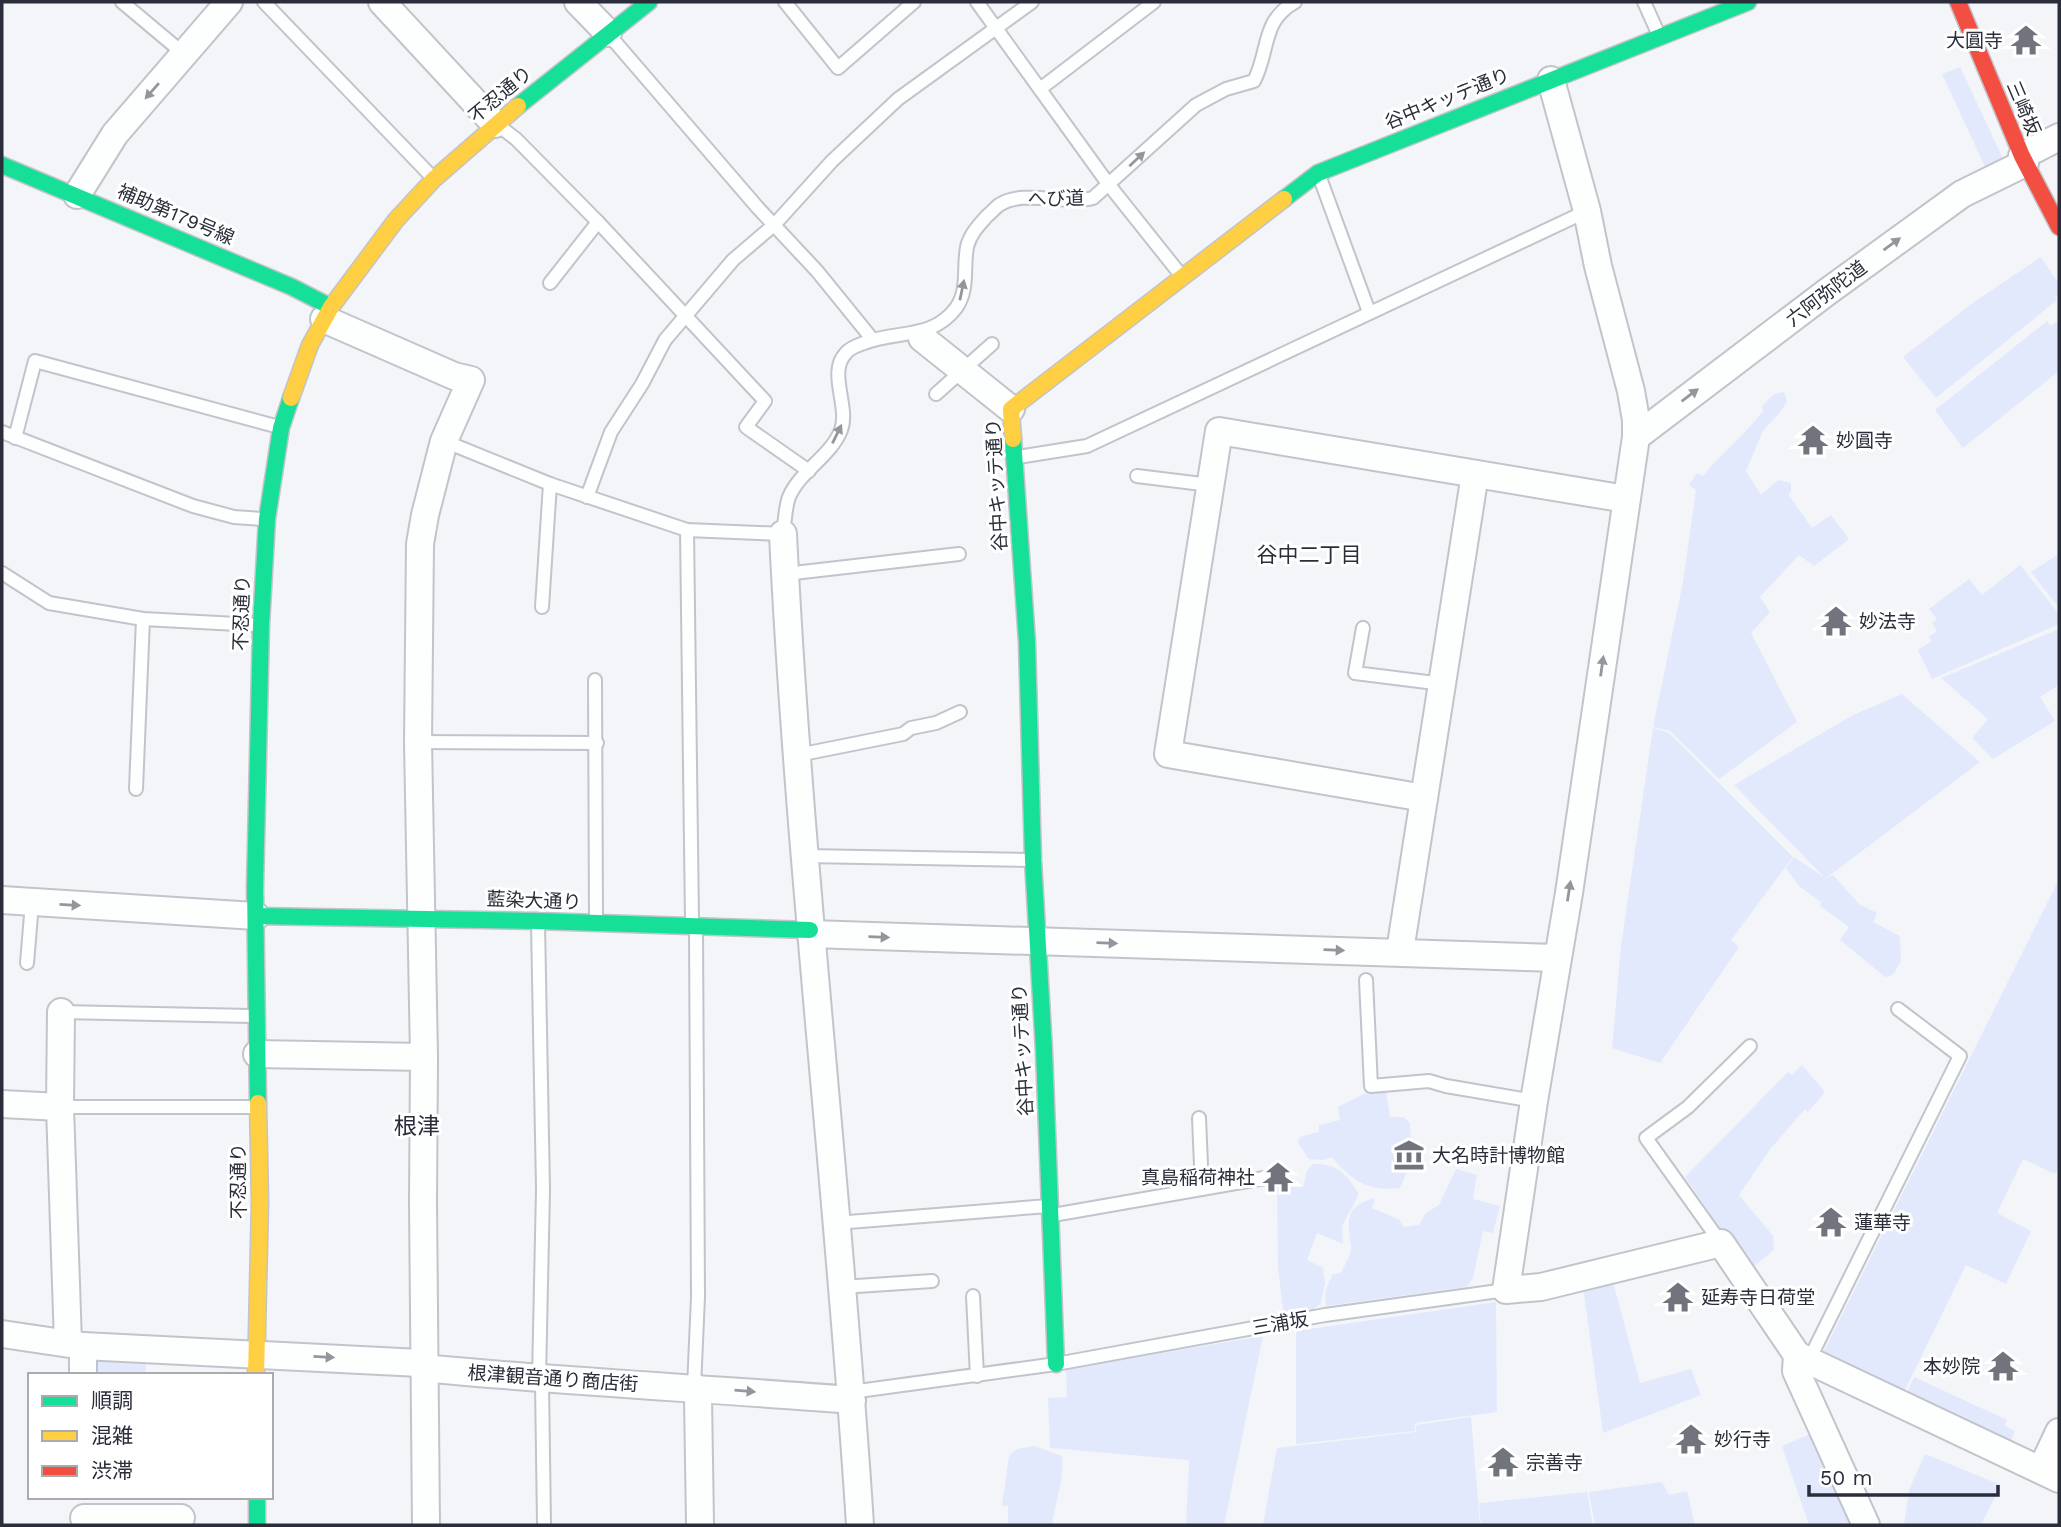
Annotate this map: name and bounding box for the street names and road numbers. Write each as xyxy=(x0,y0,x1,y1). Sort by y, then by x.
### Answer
street label: 不忍通り xyxy=(464,61,537,128)
street label: 谷中キッテ通り xyxy=(1381,63,1513,134)
street label: 三崎坂 xyxy=(2002,77,2045,139)
street label: 補助第179号線 xyxy=(114,179,238,249)
street label: へび道 xyxy=(1027,187,1085,210)
street label: 六阿弥陀道 xyxy=(1781,256,1871,331)
street label: 谷中キッテ通り xyxy=(982,418,1011,552)
street label: 不忍通り xyxy=(229,575,254,651)
street label: 藍染大通り xyxy=(486,887,582,914)
street label: 谷中キッテ通り xyxy=(1008,983,1037,1117)
street label: 不忍通り xyxy=(227,1143,250,1219)
street label: 三浦坂 xyxy=(1250,1307,1310,1340)
street label: 根津観音通り商店街 xyxy=(467,1361,639,1396)

